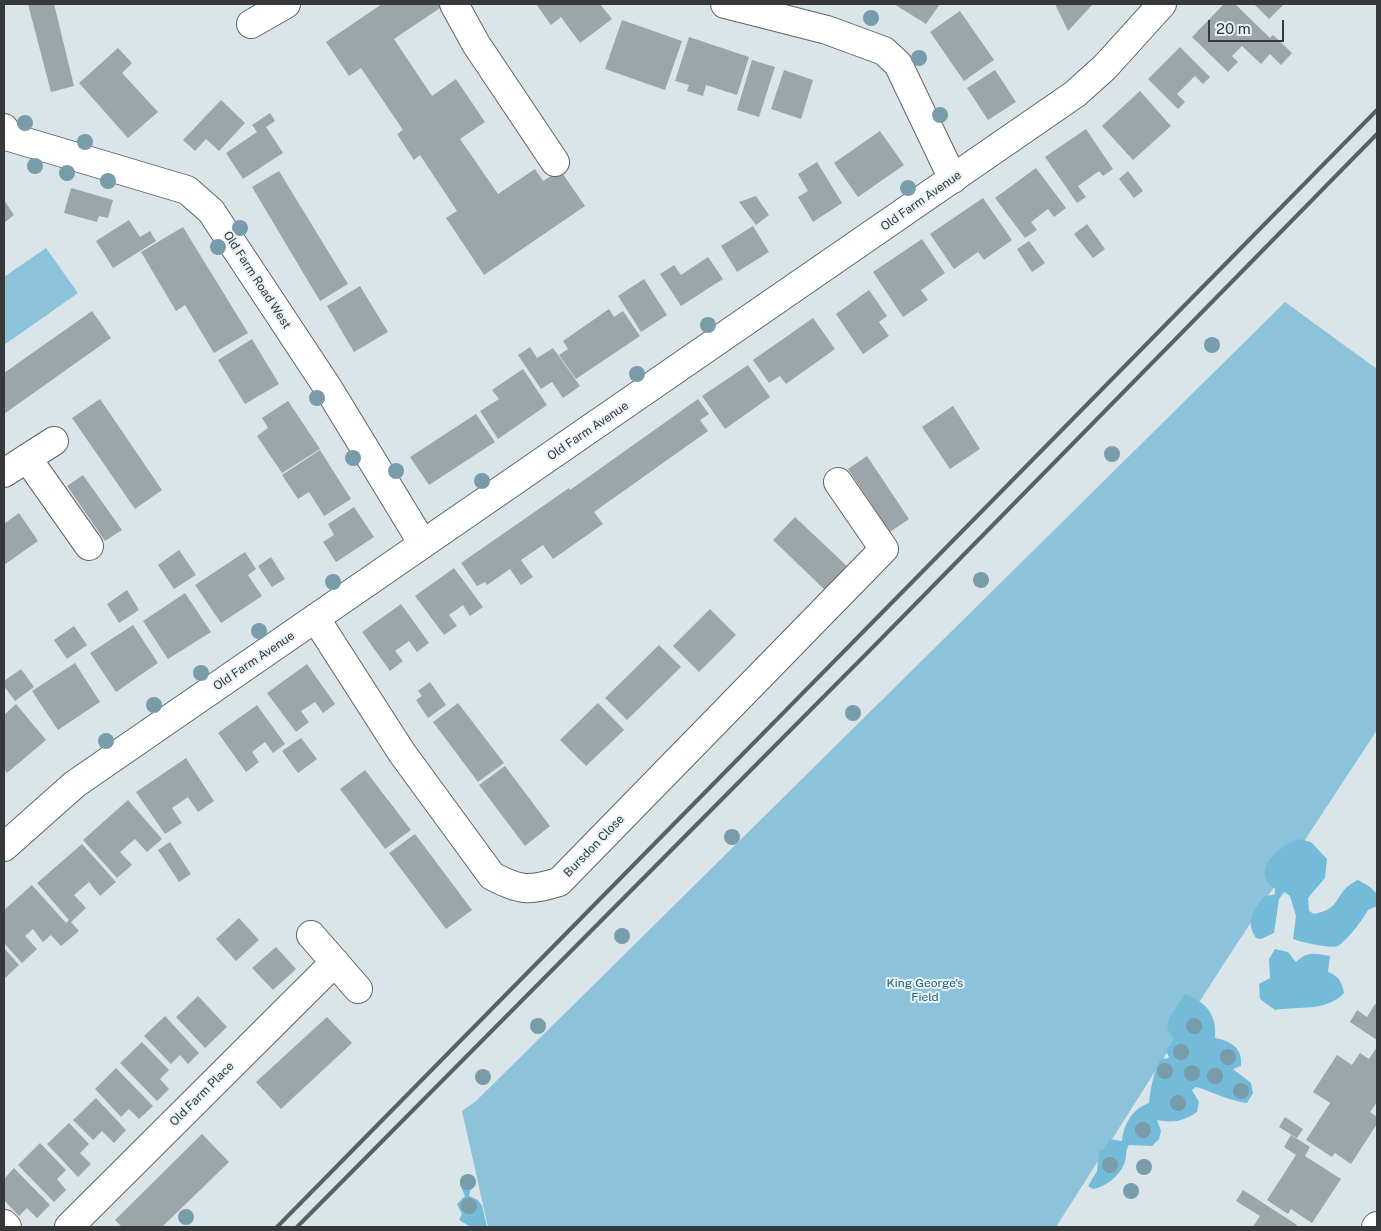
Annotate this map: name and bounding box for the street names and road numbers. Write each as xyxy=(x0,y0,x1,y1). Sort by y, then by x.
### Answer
street label: Old Farm Avenue xyxy=(878,168,964,234)
street label: Old Farm Road West xyxy=(220,229,294,331)
street label: Old Farm Avenue xyxy=(545,398,631,464)
street label: Old Farm Avenue xyxy=(211,628,297,694)
street label: Bursdon Close xyxy=(561,812,627,880)
street label: Old Farm Place xyxy=(167,1059,237,1129)

